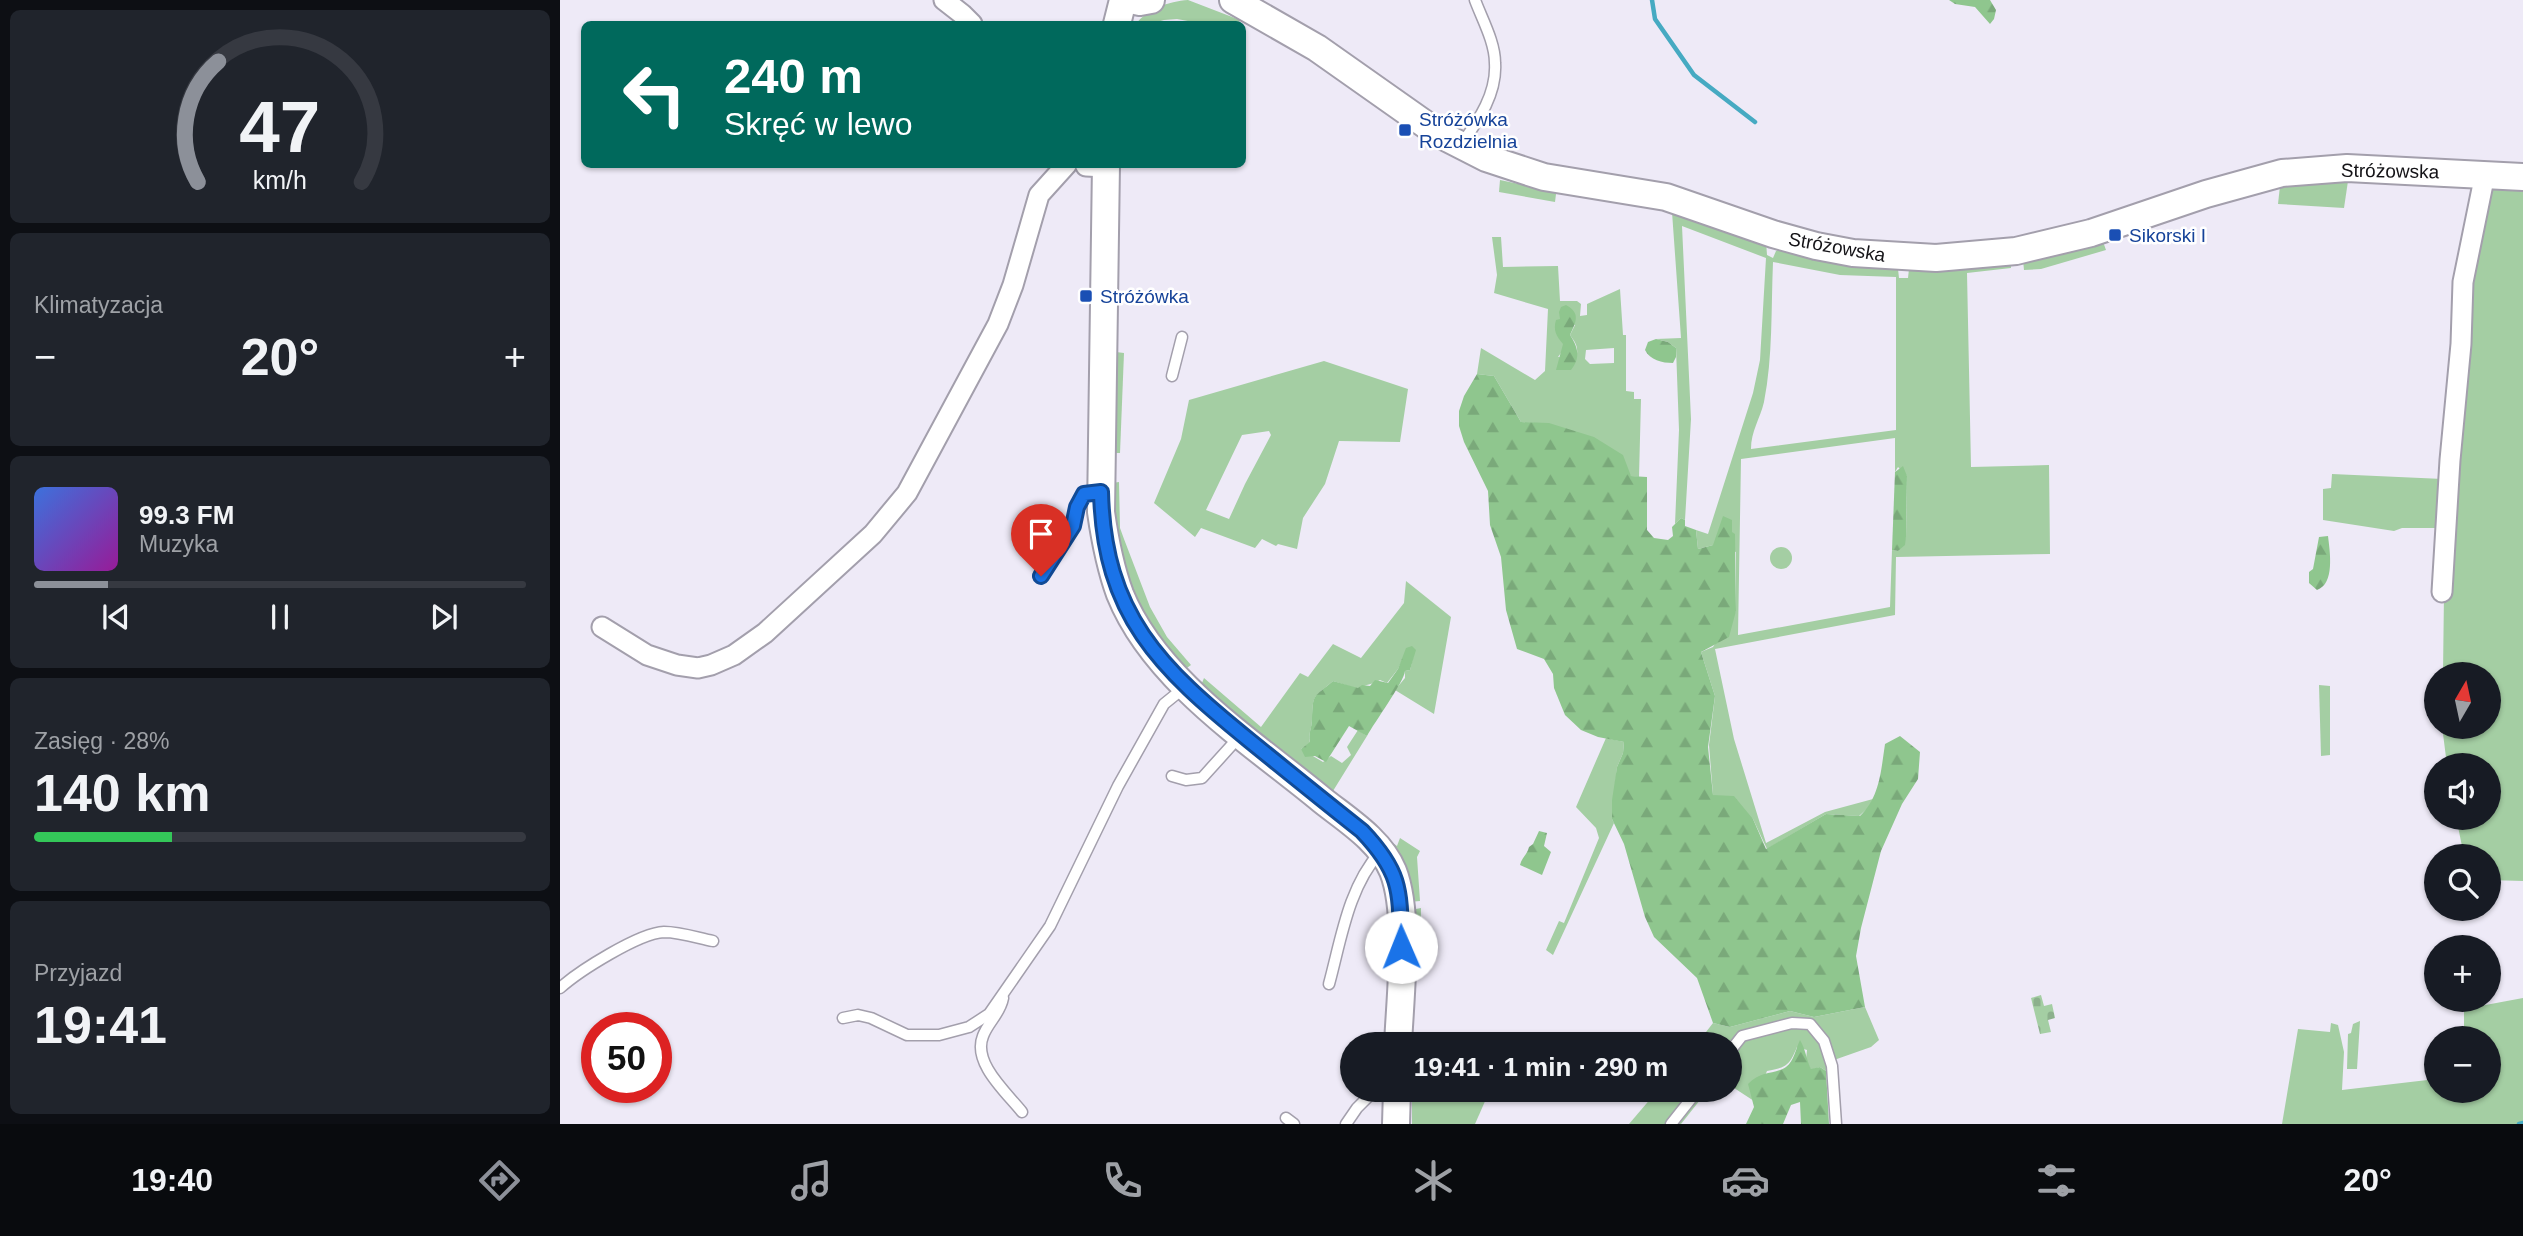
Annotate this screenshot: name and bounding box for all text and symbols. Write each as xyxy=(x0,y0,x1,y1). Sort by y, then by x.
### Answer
icon: left xyxy=(609,49,700,140)
text: 240 m xyxy=(724,49,863,103)
text: 47 xyxy=(240,87,320,168)
text: Skręć w lewo xyxy=(724,106,913,142)
place label: Stróżówka Rozdzielnia xyxy=(1419,109,1518,152)
marker: Stróżówka Rozdzielnia xyxy=(1397,122,1413,138)
street label: Stróżowska xyxy=(2341,160,2440,182)
text: km/h xyxy=(253,166,307,194)
place label: Sikorski I xyxy=(2129,225,2206,246)
marker: Sikorski I xyxy=(2107,227,2123,243)
street label: Stróżowska xyxy=(1787,228,1888,266)
place label: Stróżówka xyxy=(1100,286,1189,307)
marker: Stróżówka xyxy=(1078,288,1094,304)
text: Klimatyzacja xyxy=(34,292,163,318)
text: 20° xyxy=(241,328,319,386)
text: − xyxy=(34,336,56,378)
text: + xyxy=(504,336,526,378)
text: 99.3 FM xyxy=(139,500,234,530)
pin xyxy=(1011,504,1071,576)
icon: arrive xyxy=(1022,515,1060,553)
text: Muzyka xyxy=(139,531,218,557)
icon: previous xyxy=(97,598,135,636)
icon: pause xyxy=(261,598,299,636)
icon: next xyxy=(425,598,463,636)
north arrow xyxy=(2424,662,2501,738)
map controls xyxy=(2424,662,2501,1103)
text: Zasięg · 28% xyxy=(34,728,170,754)
button: sound xyxy=(2424,753,2501,830)
text: 140 km xyxy=(34,764,210,822)
button: search xyxy=(2424,844,2501,921)
position arrow xyxy=(1364,910,1438,984)
button: + xyxy=(2424,935,2501,1012)
text: Przyjazd xyxy=(34,960,122,986)
text: 19:41 xyxy=(34,996,167,1054)
speed limit sign: 50 xyxy=(581,1012,672,1103)
button: − xyxy=(2424,1026,2501,1103)
text: 19:41 · 1 min · 290 m xyxy=(1414,1052,1668,1082)
icon: directions xyxy=(475,1156,524,1205)
icon: music xyxy=(787,1156,836,1205)
icon: phone xyxy=(1098,1156,1147,1205)
icon: climate xyxy=(1409,1156,1458,1205)
icon: car xyxy=(1721,1156,1770,1205)
icon: filters xyxy=(2032,1156,2081,1205)
text: 19:40 xyxy=(131,1162,213,1198)
text: 20° xyxy=(2343,1162,2392,1198)

